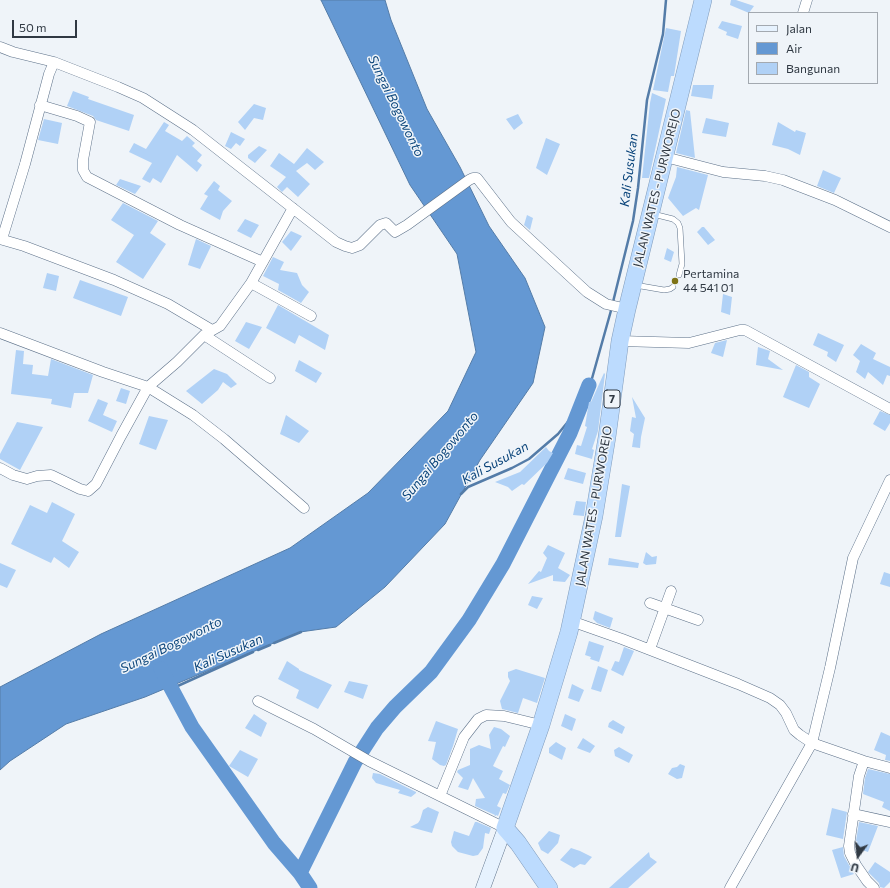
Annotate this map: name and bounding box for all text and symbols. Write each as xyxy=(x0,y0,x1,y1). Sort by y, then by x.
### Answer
scale bar xyxy=(14,12,79,38)
legend xyxy=(748,12,878,84)
text: 50 m xyxy=(19,20,47,34)
text: Jalan xyxy=(786,21,812,35)
text: Air xyxy=(786,41,802,55)
water label: Sungai Bogowonto xyxy=(365,53,427,159)
text: Bangunan xyxy=(786,61,840,75)
street label: JALAN WATES - PURWOREJO xyxy=(630,107,684,269)
water label: Kali Susukan xyxy=(617,132,641,208)
place label: Pertamina 44 541 01 xyxy=(683,267,739,295)
marker: Pertamina 44 541 01 xyxy=(670,276,680,286)
road number: 7 xyxy=(604,390,620,408)
water label: Sungai Bogowonto xyxy=(398,409,482,503)
street label: JALAN WATES - PURWOREJO xyxy=(573,425,615,587)
water label: Kali Susukan xyxy=(459,438,531,488)
water label: Sungai Bogowonto xyxy=(118,614,224,676)
water label: Kali Susukan xyxy=(191,631,265,675)
north arrow xyxy=(838,836,878,876)
text: U xyxy=(849,861,860,875)

